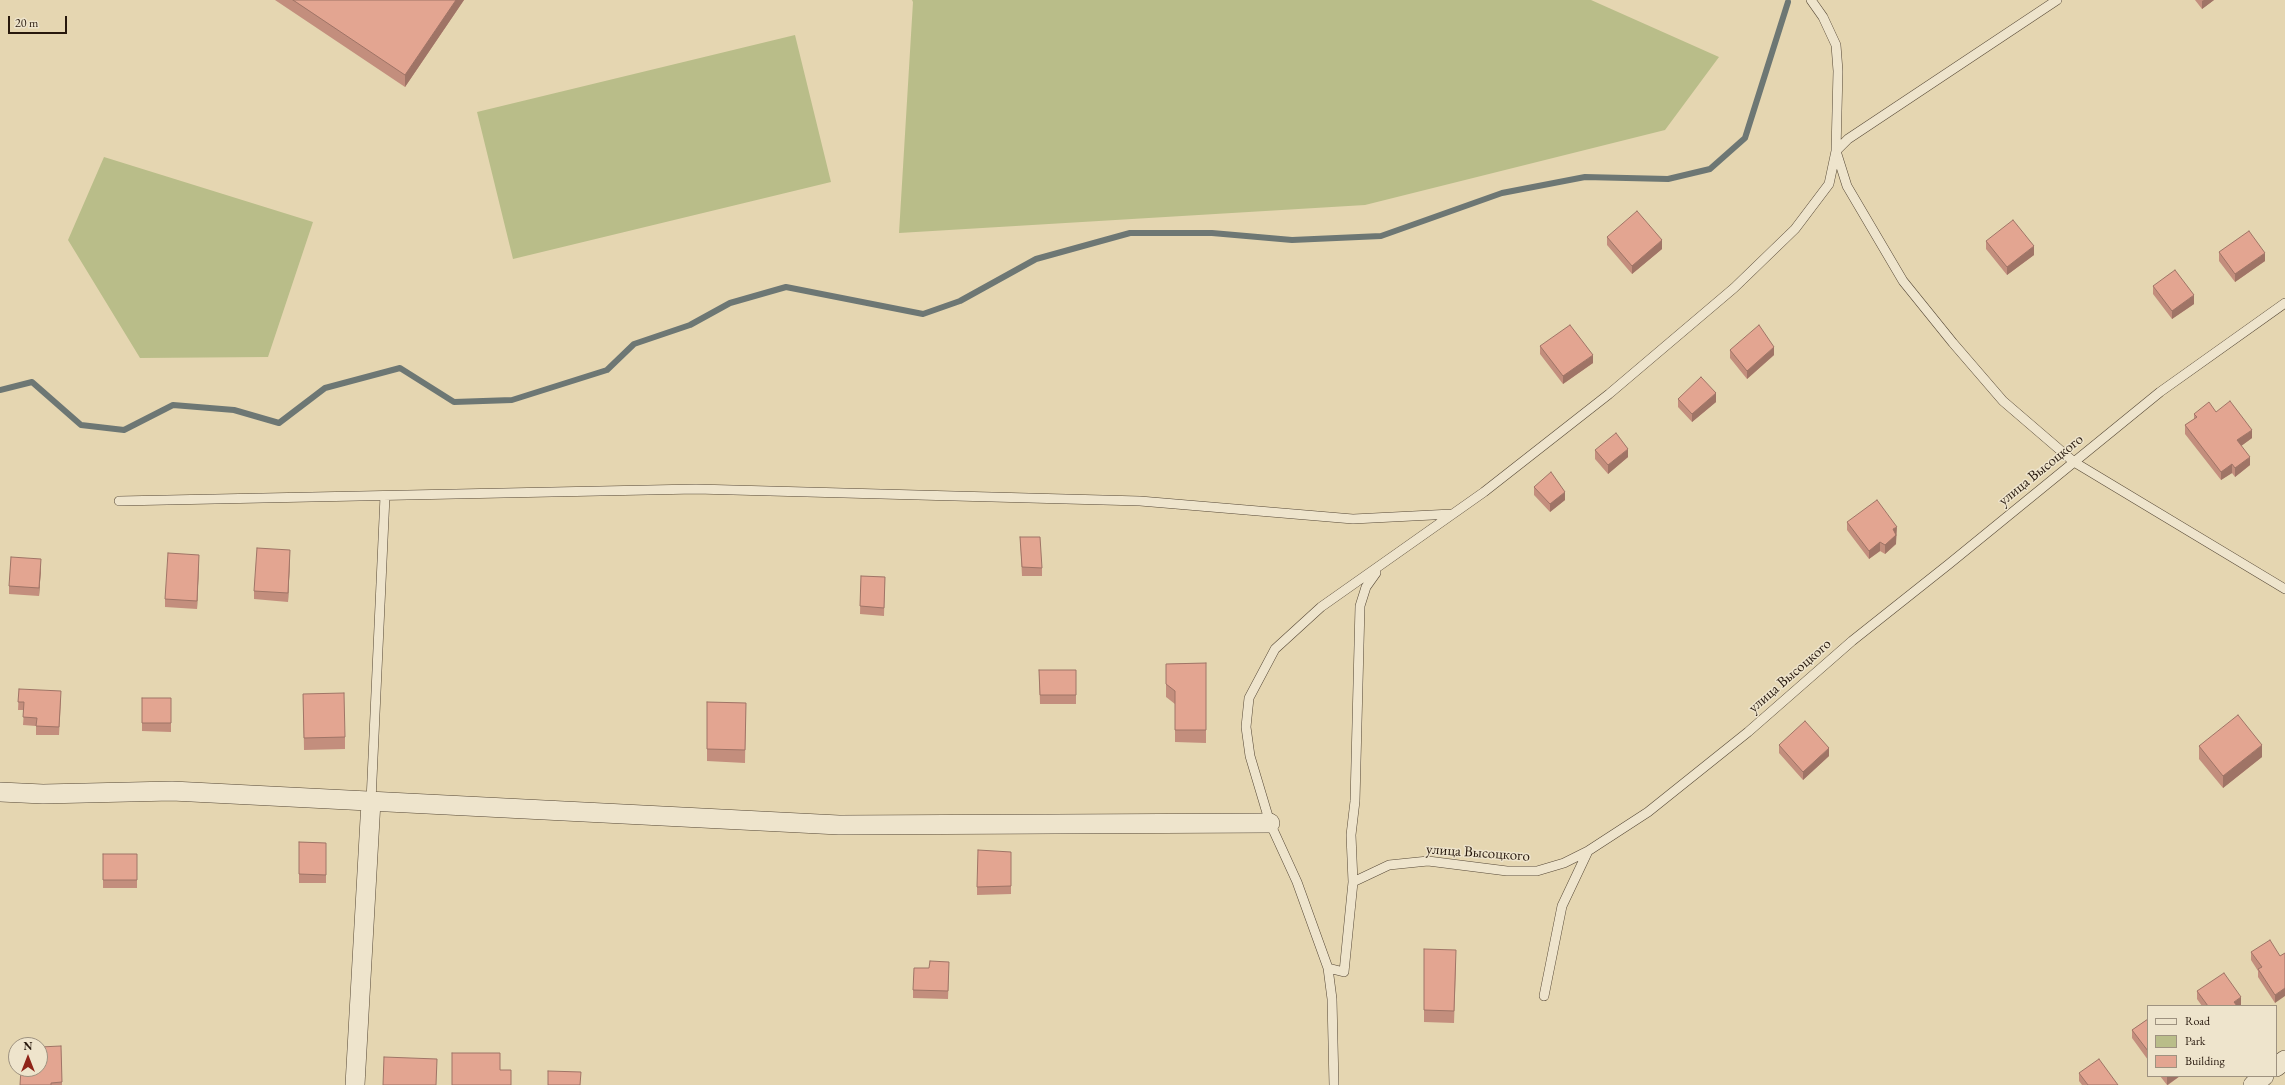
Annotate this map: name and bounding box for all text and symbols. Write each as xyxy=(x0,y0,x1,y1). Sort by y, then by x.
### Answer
scale bar xyxy=(10,8,69,34)
text: 20 m xyxy=(15,15,38,31)
street label: улица Высоцкого xyxy=(1995,430,2087,510)
street label: улица Высоцкого xyxy=(1745,635,1835,717)
street label: улица Высоцкого xyxy=(1426,840,1530,866)
legend xyxy=(2147,1005,2277,1077)
text: Road xyxy=(2185,1013,2210,1029)
text: Park xyxy=(2185,1033,2205,1049)
north arrow xyxy=(8,1037,48,1077)
text: N xyxy=(24,1039,32,1053)
text: Building xyxy=(2185,1053,2225,1069)

